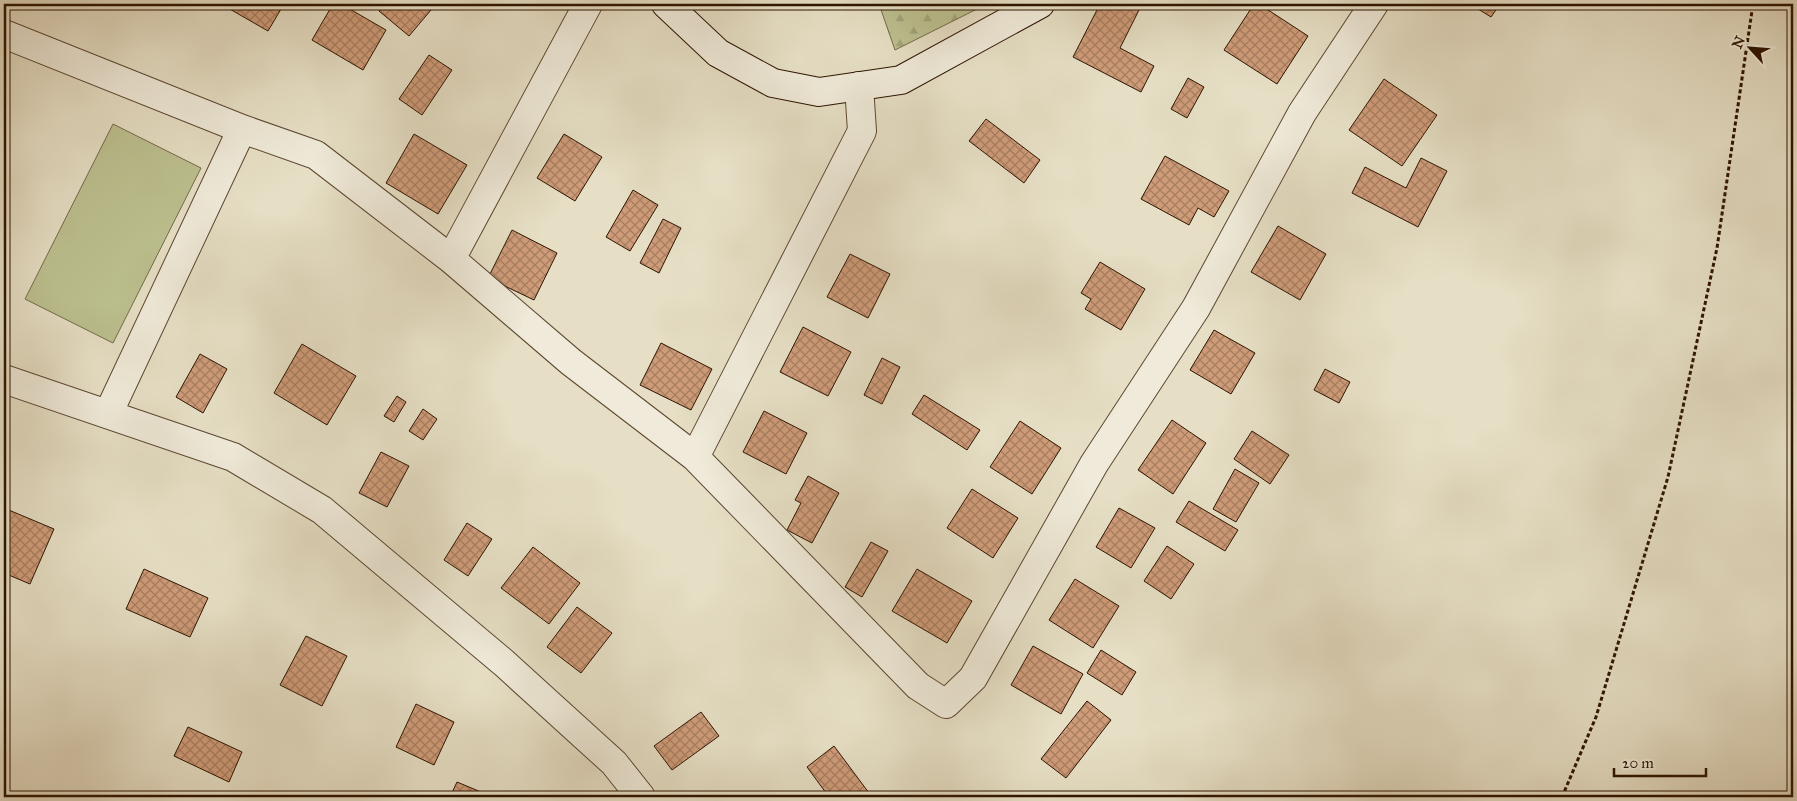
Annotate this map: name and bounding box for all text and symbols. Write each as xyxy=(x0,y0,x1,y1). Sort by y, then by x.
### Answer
north arrow xyxy=(1724,22,1774,72)
text: N xyxy=(1729,33,1749,52)
scale bar xyxy=(1614,746,1707,778)
text: 20 m xyxy=(1622,754,1654,772)

